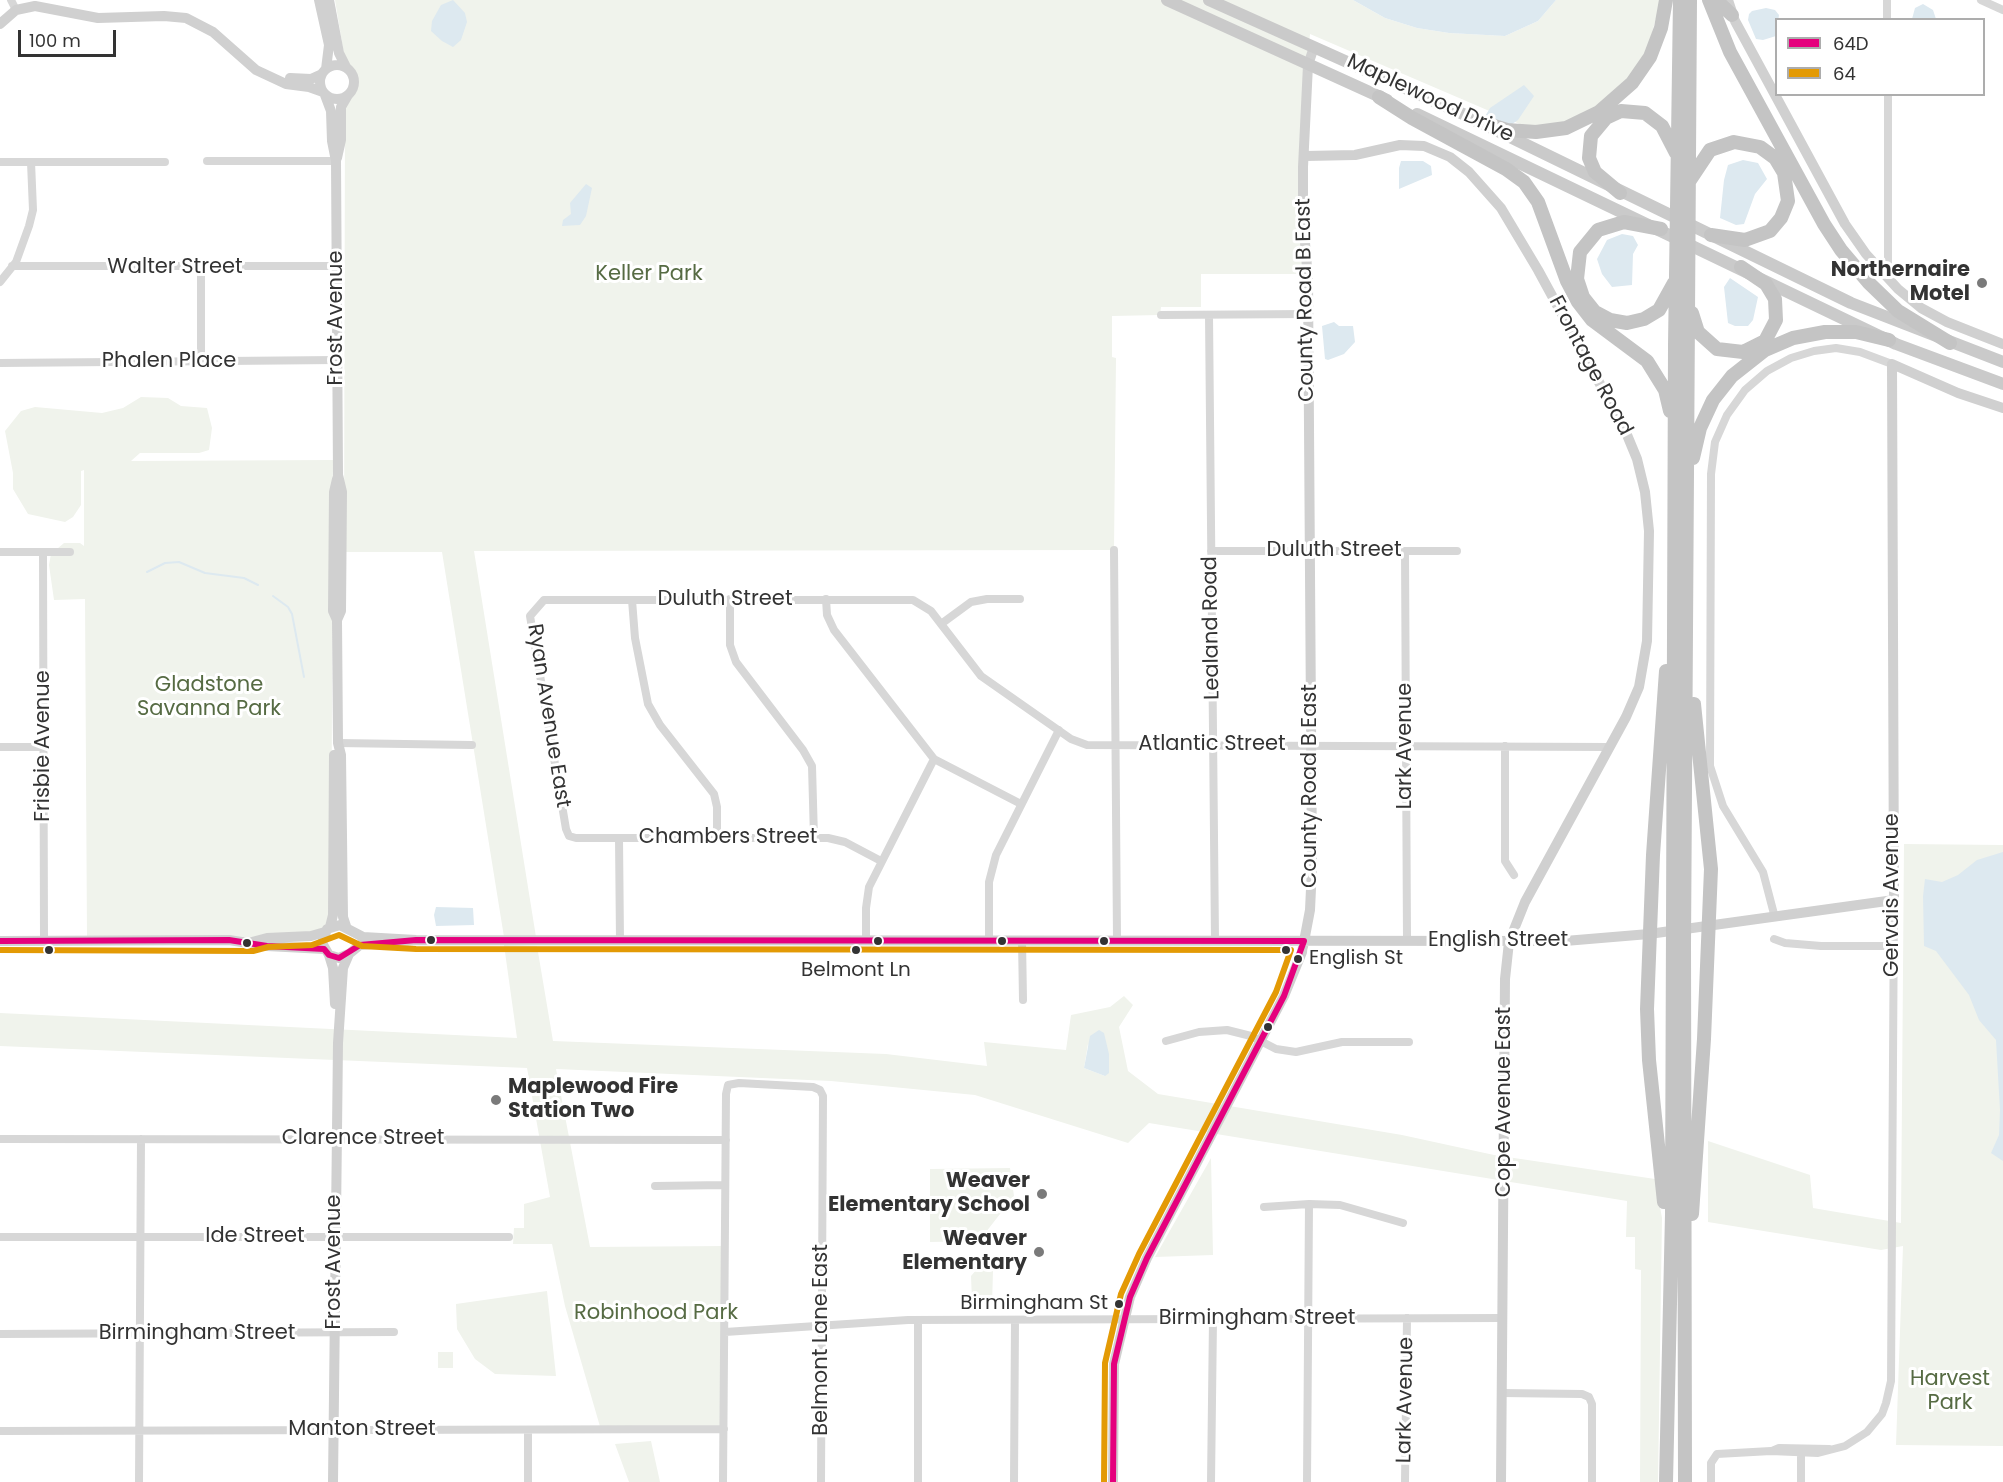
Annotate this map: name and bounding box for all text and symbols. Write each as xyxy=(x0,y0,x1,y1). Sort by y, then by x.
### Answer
scale bar xyxy=(21,18,118,56)
legend xyxy=(1775,18,1985,96)
text: 100 m xyxy=(29,28,81,53)
text: 64D xyxy=(1833,31,1868,56)
street label: Maplewood Drive xyxy=(1343,49,1517,149)
text: 64 xyxy=(1833,61,1856,86)
street label: County Road B East xyxy=(1292,198,1320,402)
street label: Frost Avenue xyxy=(324,251,350,385)
street label: Walter Street xyxy=(107,255,243,281)
place label: Northernaire Motel xyxy=(1831,258,1970,308)
park label: Keller Park xyxy=(595,262,703,288)
marker: Northernaire Motel xyxy=(1975,276,1989,290)
street label: Frontage Road xyxy=(1543,292,1637,440)
street label: Phalen Place xyxy=(102,349,236,375)
street label: Duluth Street xyxy=(1266,538,1402,564)
street label: Lealand Road xyxy=(1198,556,1226,700)
street label: Duluth Street xyxy=(657,587,793,613)
street label: Ryan Avenue East xyxy=(521,622,575,810)
street label: Frisbie Avenue xyxy=(31,670,57,822)
park label: Gladstone Savanna Park xyxy=(137,673,281,723)
street label: Lark Avenue xyxy=(1393,683,1419,809)
street label: County Road B East xyxy=(1298,684,1324,888)
street label: Atlantic Street xyxy=(1138,732,1286,758)
street label: Gervais Avenue xyxy=(1880,813,1906,977)
street label: Chambers Street xyxy=(639,825,817,851)
street label: English Street xyxy=(1428,928,1568,954)
unlabelled marker xyxy=(425,934,437,946)
unlabelled marker xyxy=(872,935,884,947)
unlabelled marker xyxy=(996,935,1008,947)
unlabelled marker xyxy=(1098,935,1110,947)
unlabelled marker xyxy=(241,937,253,949)
unlabelled marker xyxy=(43,944,55,956)
marker: Belmont Ln xyxy=(850,944,862,956)
unlabelled marker xyxy=(1280,944,1292,956)
place label: English St xyxy=(1309,947,1403,971)
marker: English St xyxy=(1292,953,1304,965)
place label: Belmont Ln xyxy=(801,959,911,983)
street label: Cope Avenue East xyxy=(1492,1007,1518,1197)
unlabelled marker xyxy=(1262,1021,1274,1033)
place label: Maplewood Fire Station Two xyxy=(508,1075,678,1125)
marker: Maplewood Fire Station Two xyxy=(489,1093,503,1107)
street label: Clarence Street xyxy=(282,1126,444,1152)
place label: Weaver Elementary School xyxy=(828,1169,1030,1219)
marker: Weaver Elementary School xyxy=(1035,1187,1049,1201)
street label: Frost Avenue xyxy=(322,1195,348,1329)
street label: Ide Street xyxy=(205,1224,305,1250)
place label: Weaver Elementary xyxy=(902,1227,1027,1277)
street label: Belmont Lane East xyxy=(809,1244,835,1436)
marker: Weaver Elementary xyxy=(1032,1245,1046,1259)
place label: Birmingham St xyxy=(960,1292,1108,1316)
marker: Birmingham St xyxy=(1113,1298,1125,1310)
park label: Robinhood Park xyxy=(574,1301,738,1327)
street label: Birmingham Street xyxy=(1159,1306,1355,1332)
street label: Birmingham Street xyxy=(99,1321,295,1347)
street label: Lark Avenue xyxy=(1392,1337,1420,1463)
park label: Harvest Park xyxy=(1910,1367,1990,1417)
street label: Manton Street xyxy=(288,1417,436,1443)

